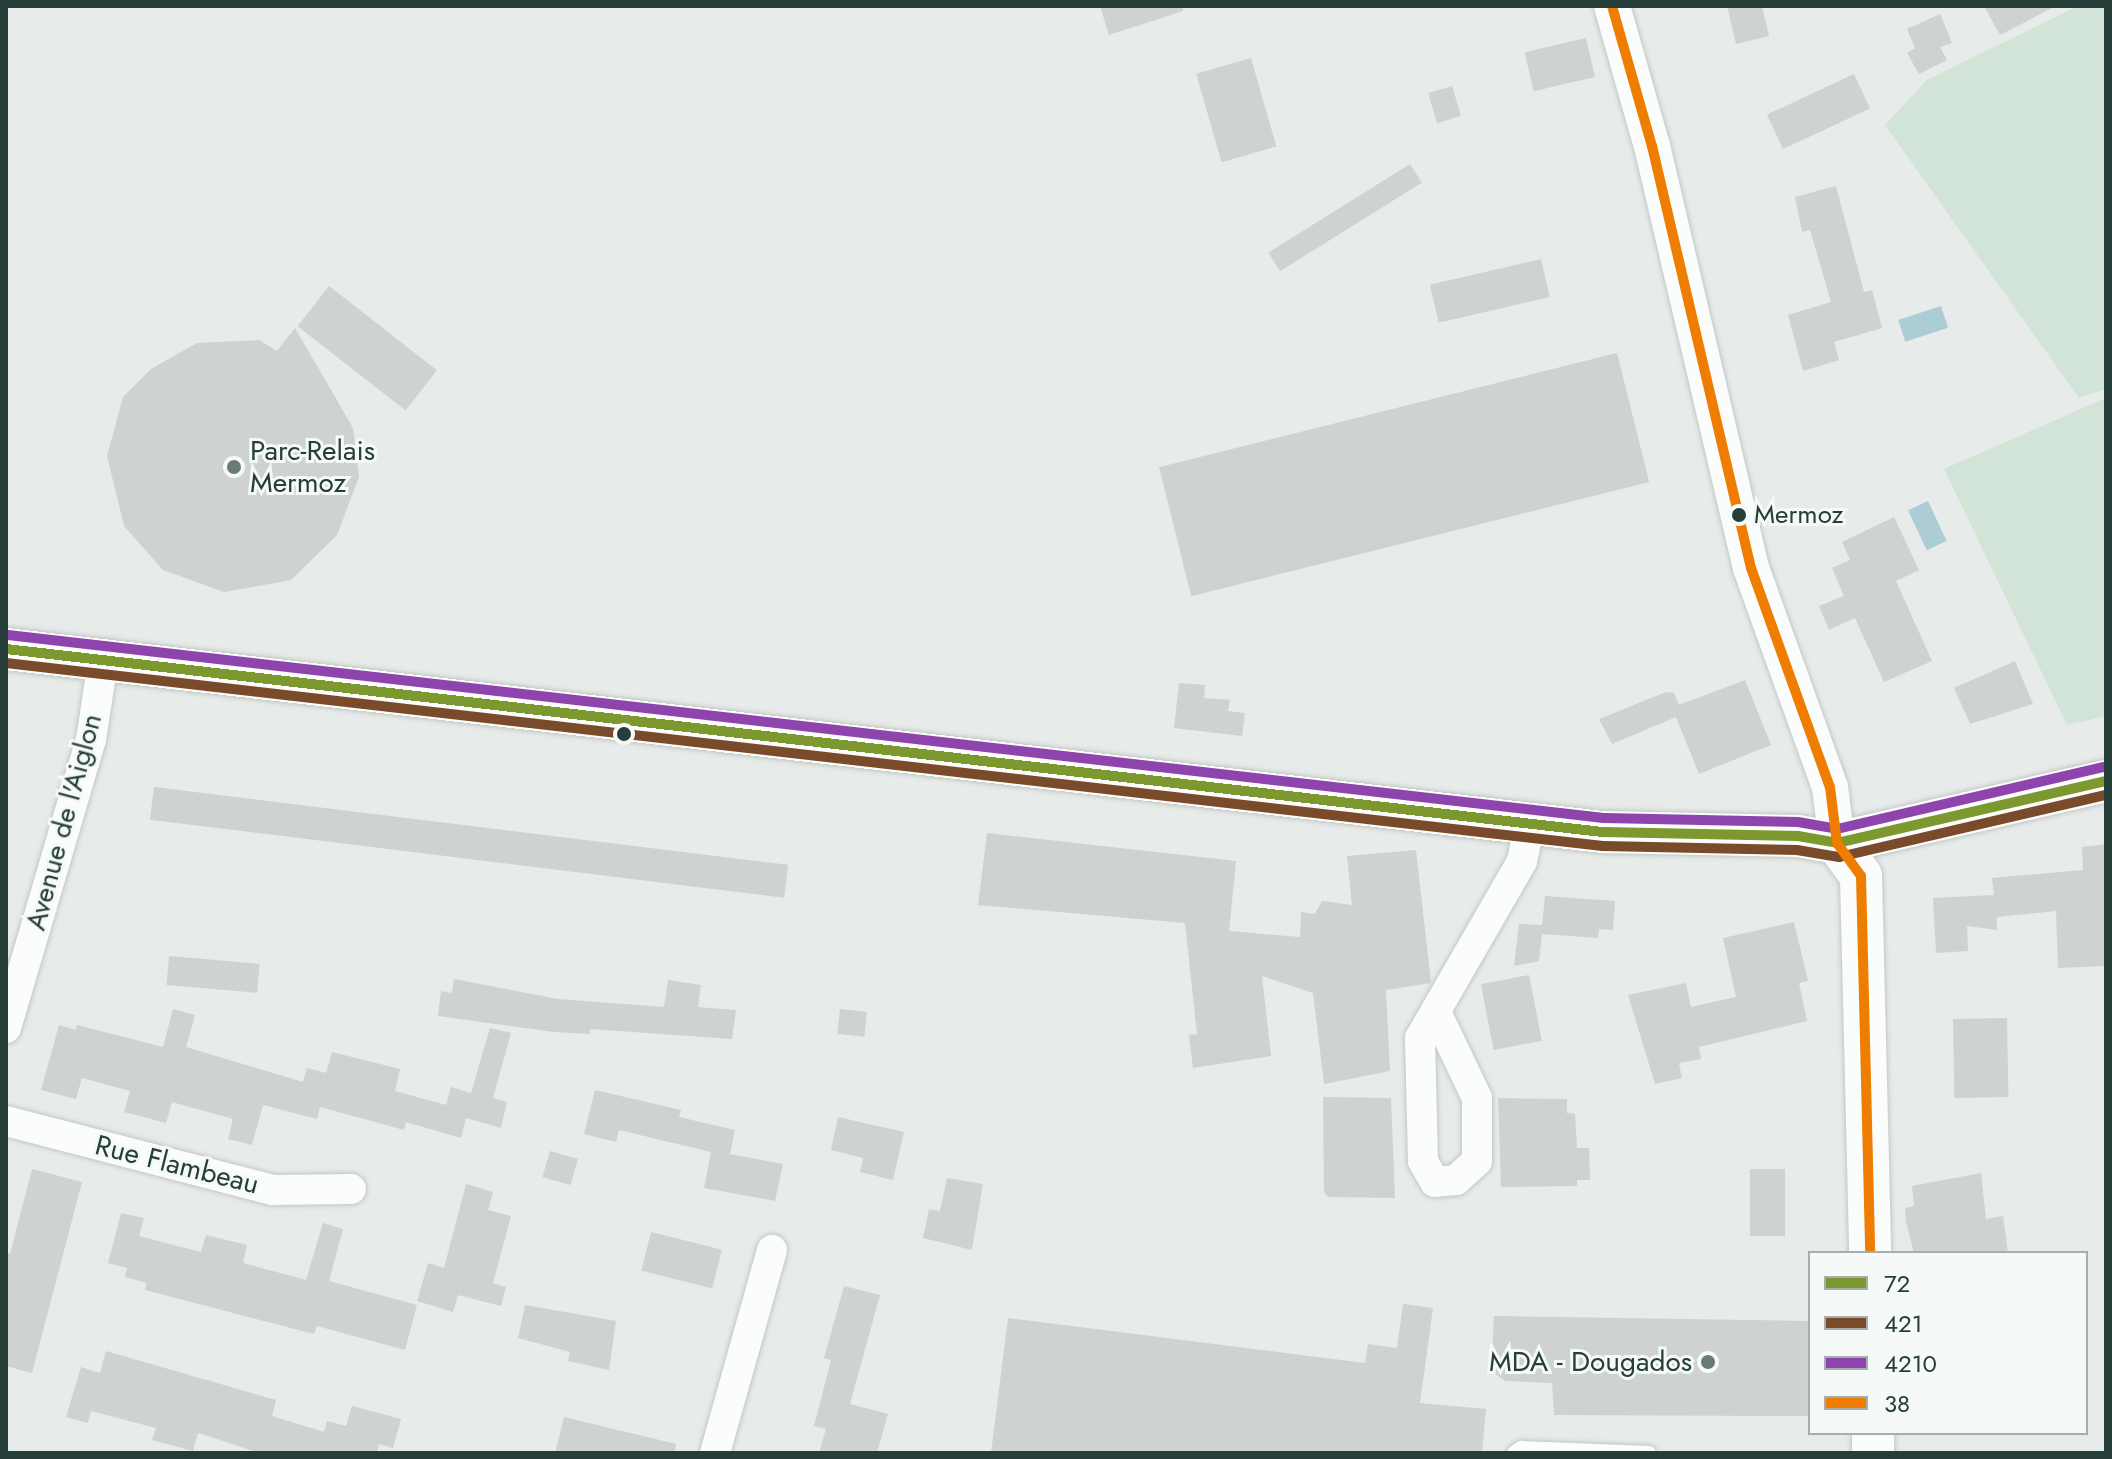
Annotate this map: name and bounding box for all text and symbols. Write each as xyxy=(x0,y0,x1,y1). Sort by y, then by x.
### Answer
place label: Parc-Relais Mermoz xyxy=(250,434,375,500)
marker: Parc-Relais Mermoz xyxy=(225,458,243,476)
place label: Mermoz xyxy=(1754,499,1843,531)
marker: Mermoz xyxy=(1731,507,1747,523)
street label: Avenue de l'Aiglon xyxy=(19,710,109,934)
unlabelled marker xyxy=(616,726,632,742)
street label: Rue Flambeau xyxy=(92,1128,262,1202)
legend xyxy=(1808,1251,2088,1435)
text: 72 xyxy=(1884,1266,1910,1301)
text: 421 xyxy=(1884,1306,1922,1341)
place label: MDA - Dougados xyxy=(1489,1345,1692,1379)
text: 4210 xyxy=(1884,1346,1937,1381)
marker: MDA - Dougados xyxy=(1699,1353,1717,1371)
text: 38 xyxy=(1884,1386,1910,1421)

